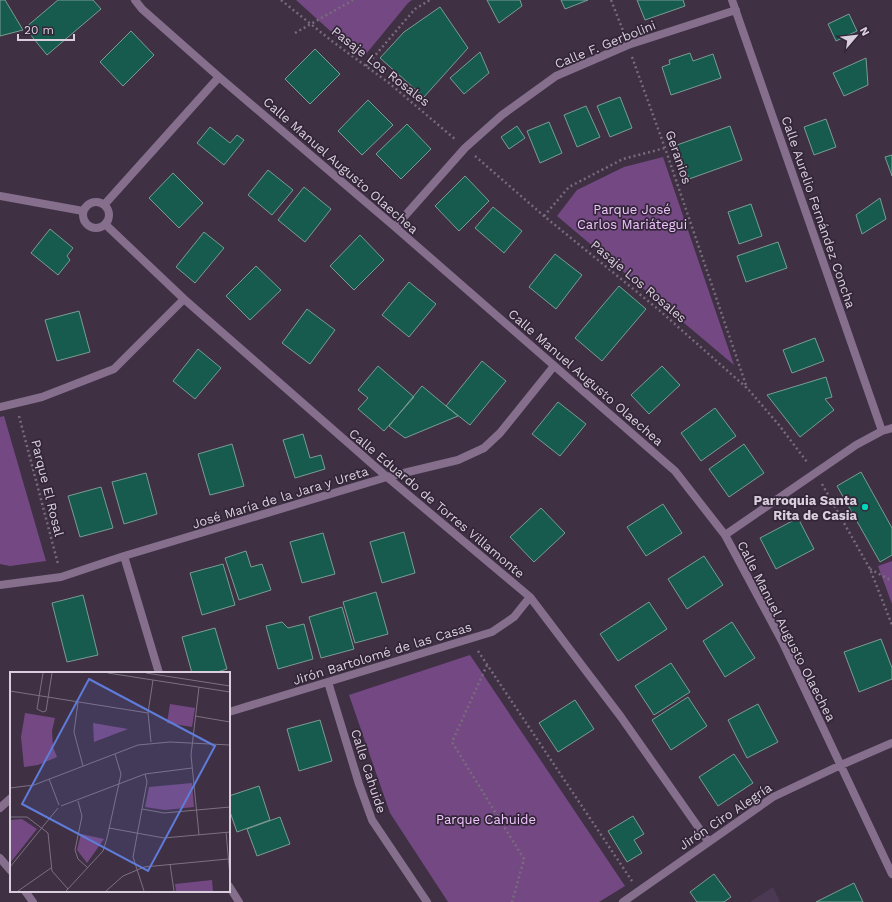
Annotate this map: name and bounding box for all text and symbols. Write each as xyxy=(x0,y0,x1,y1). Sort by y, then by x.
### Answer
scale bar xyxy=(18,16,74,42)
north arrow xyxy=(836,16,876,56)
street label: Calle F. Gerbolini xyxy=(552,17,658,72)
text: 20 m xyxy=(24,23,54,37)
street label: Pasaje Los Rosales xyxy=(329,23,433,109)
text: N xyxy=(857,25,872,38)
street label: Calle Manuel Augusto Olaechea xyxy=(260,94,422,237)
street label: Calle Aurelio Fernández Concha xyxy=(778,114,859,311)
street label: Geranios xyxy=(662,128,695,186)
park label: Parque José Carlos Mariátegui xyxy=(577,202,687,232)
street label: Pasaje Los Rosales xyxy=(588,237,690,326)
street label: Calle Manuel Augusto Olaechea xyxy=(505,306,667,449)
street label: Calle Eduardo de Torres Villamonte xyxy=(346,426,527,581)
street label: Parque El Rosal xyxy=(28,438,67,538)
street label: José María de la Jara y Ureta xyxy=(190,463,371,531)
place label: Parroquia Santa Rita de Casia xyxy=(754,493,857,523)
marker: Parroquia Santa Rita de Casia xyxy=(860,502,870,512)
street label: Calle Manuel Augusto Olaechea xyxy=(734,539,839,724)
street label: Jirón Bartolomé de las Casas xyxy=(291,619,474,688)
inset map xyxy=(10,672,230,892)
street label: Calle Cahuide xyxy=(348,727,389,815)
street label: Jirón Ciro Alegría xyxy=(676,780,775,853)
park label: Parque Cahuide xyxy=(436,812,536,827)

